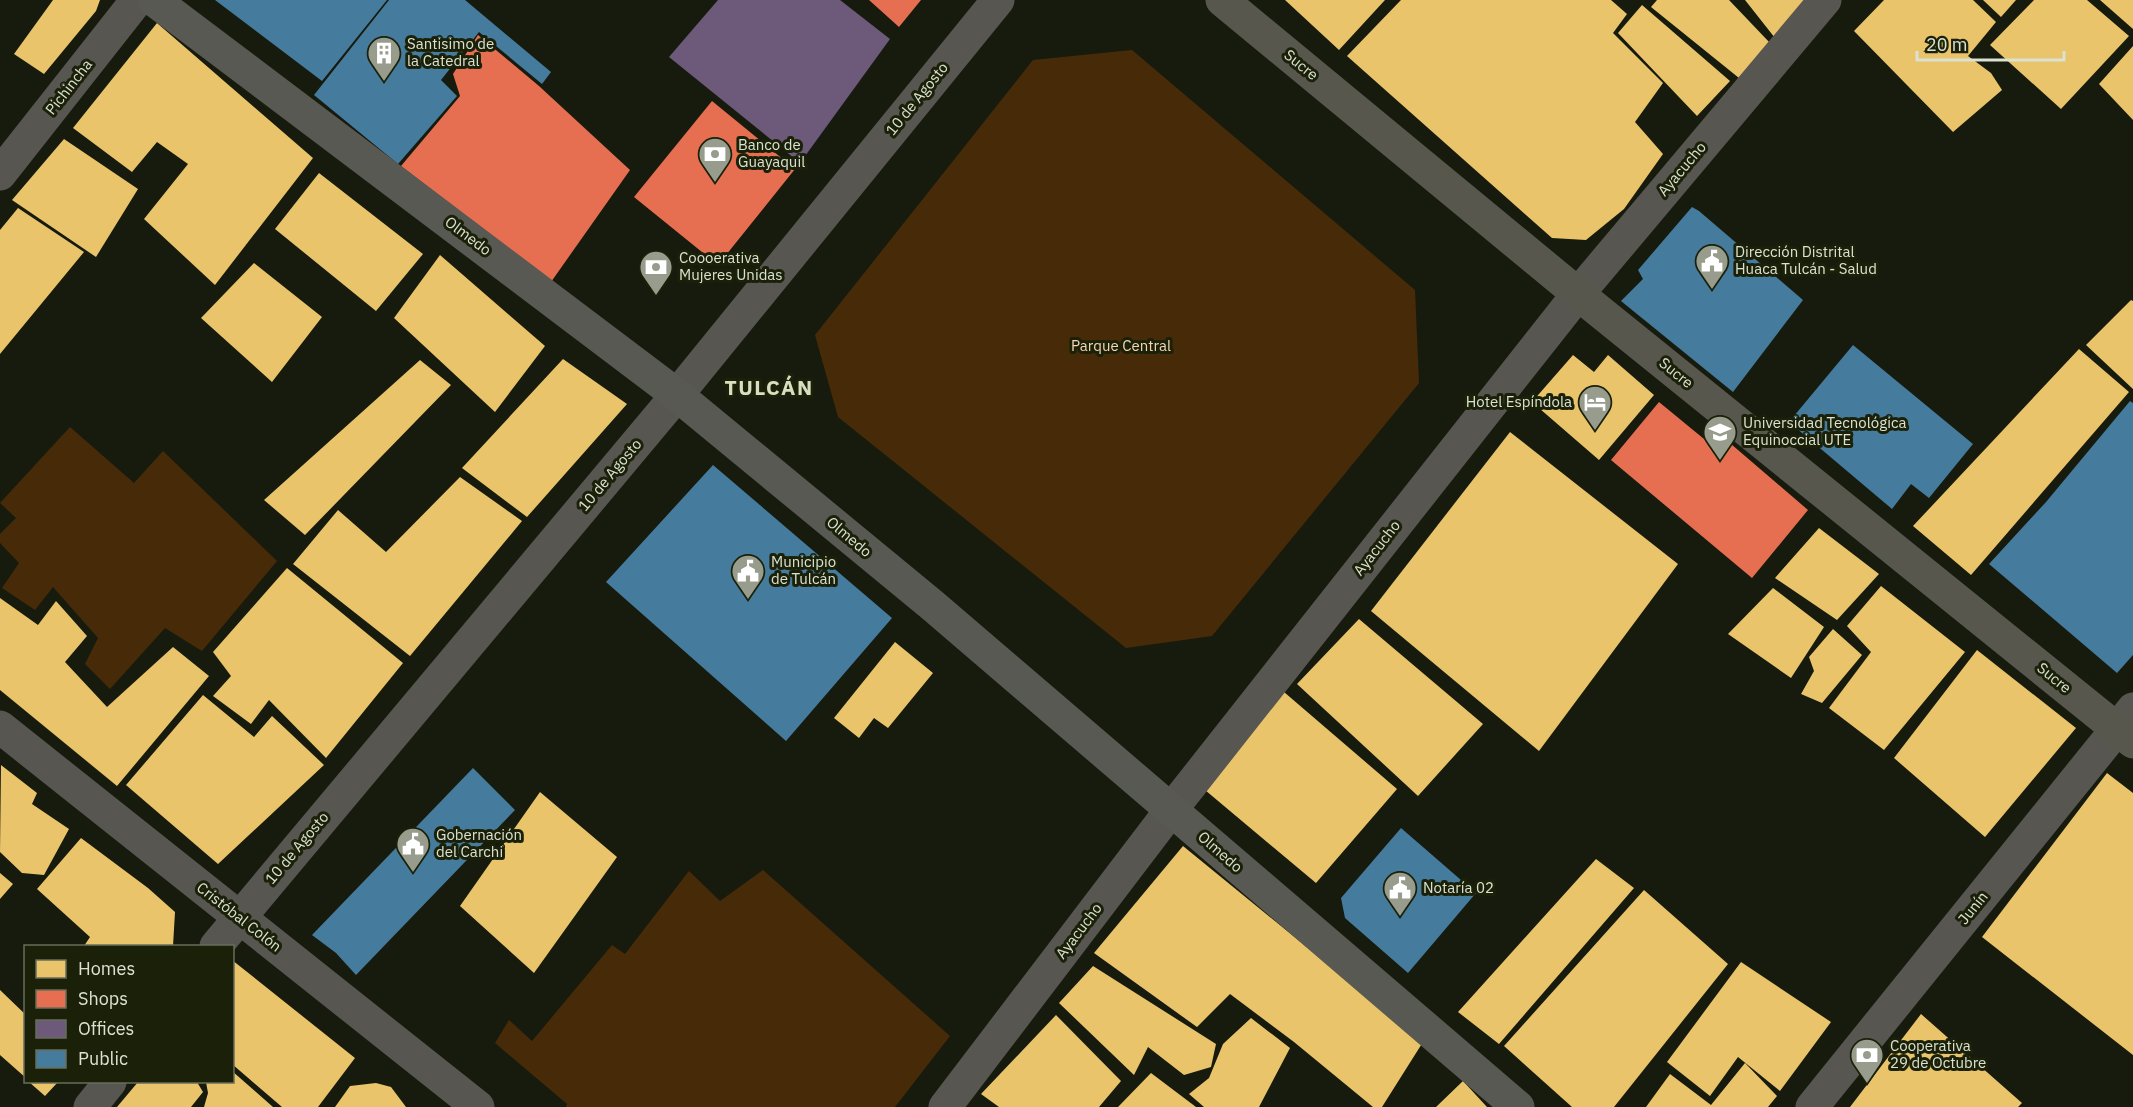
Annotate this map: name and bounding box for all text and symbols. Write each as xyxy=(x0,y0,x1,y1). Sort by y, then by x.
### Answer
scale bar xyxy=(1917,24,2064,62)
text: 20 m xyxy=(1926,33,1968,56)
place label: Santisimo de la Catedral xyxy=(407,34,494,70)
building icon: Santisimo de la Catedral xyxy=(366,35,402,82)
street label: Sucre xyxy=(1280,45,1322,84)
street label: Pichincha xyxy=(41,55,96,118)
street label: 10 de Agosto xyxy=(881,58,952,139)
place label: Banco de Guayaquil xyxy=(738,135,805,171)
bank icon: Banco de Guayaquil xyxy=(697,136,733,183)
street label: Ayacucho xyxy=(1653,138,1710,200)
street label: Olmedo xyxy=(441,212,495,259)
place label: Dirección Distrital Huaca Tulcán - Salud xyxy=(1735,242,1877,278)
public building icon: Dirección Distrital Huaca Tulcán - Salud xyxy=(1694,243,1730,290)
place label: Coooerativa Mujeres Unidas xyxy=(679,248,783,284)
bank icon: Coooerativa Mujeres Unidas xyxy=(638,249,674,296)
park label: Parque Central xyxy=(1071,336,1171,355)
street label: Sucre xyxy=(1655,353,1697,392)
district label: TULCÁN xyxy=(724,373,814,401)
hotel icon: Hotel Espíndola xyxy=(1577,384,1613,431)
place label: Hotel Espíndola xyxy=(1466,392,1572,411)
place label: Universidad Tecnológica Equinoccial UTE xyxy=(1743,413,1906,449)
school or university icon: Universidad Tecnológica Equinoccial UTE xyxy=(1702,414,1738,461)
street label: 10 de Agosto xyxy=(574,435,645,515)
street label: Olmedo xyxy=(823,512,876,561)
street label: Ayacucho xyxy=(1349,516,1404,579)
place label: Municipio de Tulcán xyxy=(771,552,836,588)
public building icon: Municipio de Tulcán xyxy=(730,553,766,600)
street label: Sucre xyxy=(2033,658,2075,697)
street label: 10 de Agosto xyxy=(261,808,332,888)
place label: Gobernación del Carchi xyxy=(436,825,522,861)
public building icon: Gobernación del Carchi xyxy=(395,826,431,873)
street label: Olmedo xyxy=(1194,827,1247,876)
public building icon: Notaría 02 xyxy=(1382,870,1418,917)
street label: Cristóbal Colón xyxy=(193,878,286,956)
place label: Notaría 02 xyxy=(1423,878,1494,897)
street label: Junín xyxy=(1954,887,1992,928)
street label: Ayacucho xyxy=(1051,899,1106,962)
legend xyxy=(24,945,234,1083)
text: Homes xyxy=(78,957,135,980)
text: Shops xyxy=(78,987,128,1010)
text: Offices xyxy=(78,1017,134,1040)
place label: Cooperativa 29 de Octubre xyxy=(1890,1036,1986,1072)
bank icon: Cooperativa 29 de Octubre xyxy=(1849,1037,1885,1084)
text: Public xyxy=(78,1047,128,1070)

